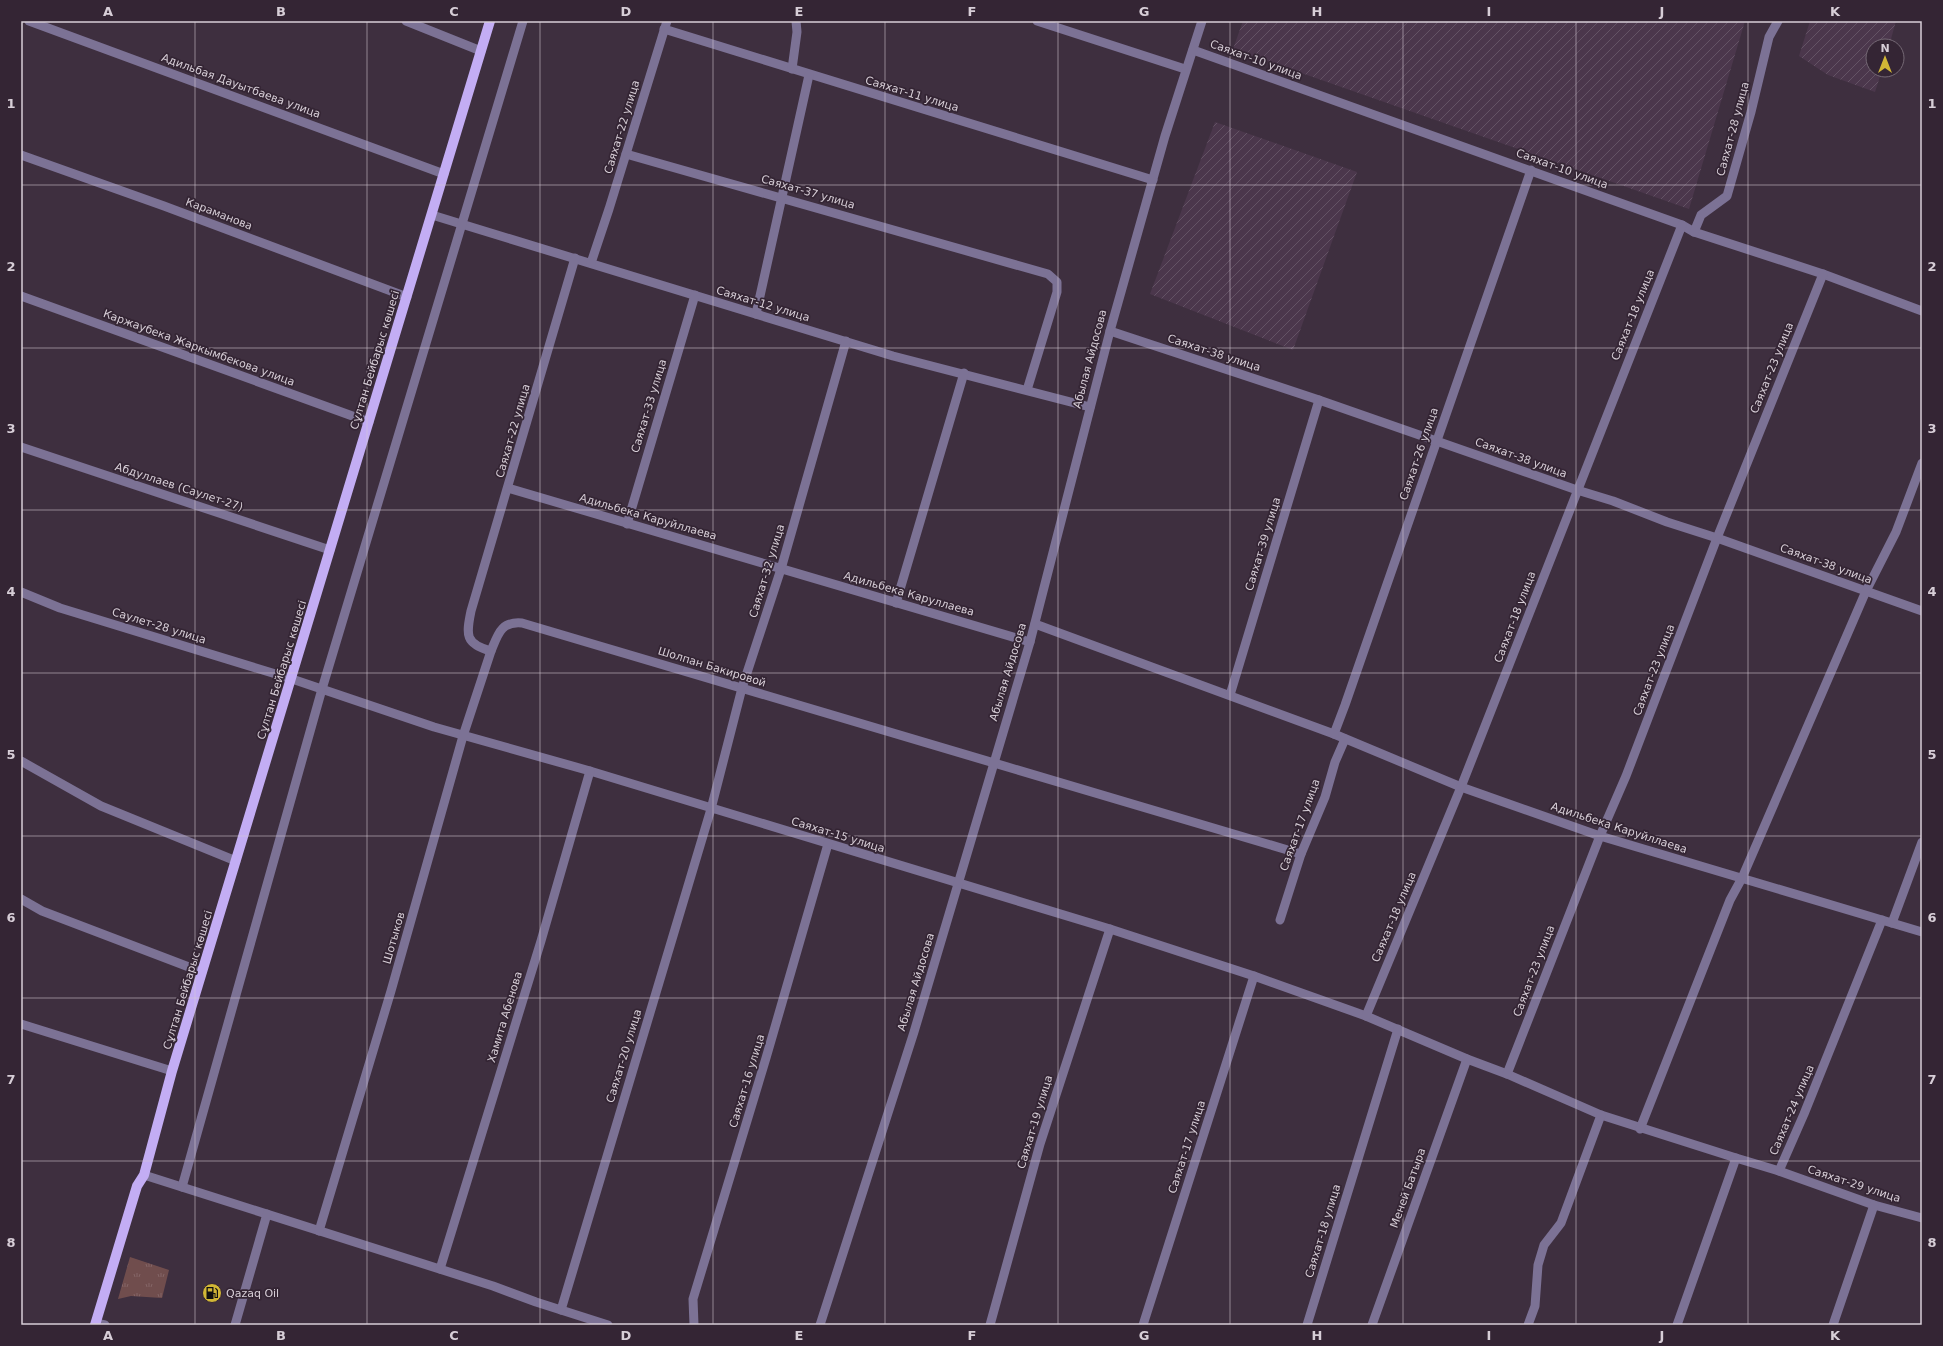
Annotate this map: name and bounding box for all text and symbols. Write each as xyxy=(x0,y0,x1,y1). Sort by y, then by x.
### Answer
text: A xyxy=(103,4,113,19)
text: B xyxy=(276,4,286,19)
text: C xyxy=(449,4,459,19)
text: D xyxy=(621,4,632,19)
text: E xyxy=(795,4,803,19)
text: F xyxy=(968,4,976,19)
text: G xyxy=(1139,4,1149,19)
text: H xyxy=(1312,4,1322,19)
text: I xyxy=(1487,4,1491,19)
text: J xyxy=(1659,4,1664,19)
text: K xyxy=(1830,4,1841,19)
street label: Саяхат-10 улица xyxy=(1208,37,1304,83)
north arrow xyxy=(1865,38,1905,78)
text: N xyxy=(1880,42,1890,55)
street label: Адильбая Дауытбаева улица xyxy=(160,51,322,121)
street label: Саяхат-11 улица xyxy=(864,74,960,114)
street label: Саяхат-22 улица xyxy=(602,79,642,175)
street label: Саяхат-28 улица xyxy=(1714,80,1752,178)
text: 1 xyxy=(6,96,16,111)
text: 1 xyxy=(1927,96,1937,111)
street label: Саяхат-10 улица xyxy=(1514,146,1610,192)
street label: Саяхат-37 улица xyxy=(760,172,856,212)
street label: Караманова xyxy=(184,195,254,233)
text: 2 xyxy=(6,259,16,274)
text: 2 xyxy=(1927,259,1937,274)
street label: Саяхат-18 улица xyxy=(1609,268,1657,362)
street label: Саяхат-12 улица xyxy=(715,284,811,324)
street label: Сұлтан Бейбарыс көшесі xyxy=(348,289,402,431)
street label: Каржаубека Жаркымбекова улица xyxy=(101,307,297,389)
street label: Абылая Айдосова xyxy=(1071,308,1109,410)
street label: Саяхат-23 улица xyxy=(1748,321,1796,415)
street label: Саяхат-38 улица xyxy=(1166,332,1262,374)
street label: Саяхат-33 улица xyxy=(629,358,669,454)
street label: Саяхат-22 улица xyxy=(493,383,533,479)
street label: Саяхат-26 улица xyxy=(1397,406,1441,502)
text: 3 xyxy=(6,421,16,436)
text: 3 xyxy=(1927,421,1937,436)
street label: Саяхат-38 улица xyxy=(1473,435,1569,481)
street label: Абдуллаев (Саулет-27) xyxy=(113,460,245,514)
street label: Адильбека Каруйллаева xyxy=(578,491,718,543)
street label: Саяхат-39 улица xyxy=(1243,496,1283,592)
street label: Саяхат-32 улица xyxy=(747,523,787,619)
street label: Саяхат-38 улица xyxy=(1778,541,1874,587)
street label: Адильбека Каруллаева xyxy=(842,569,976,619)
street label: Саяхат-18 улица xyxy=(1492,569,1538,665)
text: 4 xyxy=(6,584,16,599)
text: 4 xyxy=(1927,584,1937,599)
street label: Сұлтан Бейбарыс көшесі xyxy=(255,599,309,741)
street label: Саулет-28 улица xyxy=(110,606,208,646)
street label: Абылая Айдосова xyxy=(987,621,1029,723)
street label: Саяхат-23 улица xyxy=(1631,622,1677,718)
street label: Шолпан Бакировой xyxy=(656,644,768,690)
text: 5 xyxy=(6,747,16,762)
text: 5 xyxy=(1927,747,1937,762)
street label: Саяхат-17 улица xyxy=(1277,777,1323,873)
street label: Адильбека Каруйллаева xyxy=(1549,800,1689,856)
street label: Саяхат-15 улица xyxy=(790,815,886,855)
street label: Саяхат-18 улица xyxy=(1369,870,1419,964)
street label: Сұлтан Бейбарыс көшесі xyxy=(161,909,215,1051)
text: 6 xyxy=(6,910,16,925)
text: 6 xyxy=(1927,910,1937,925)
street label: Шотыков xyxy=(380,911,408,965)
street label: Саяхат-23 улица xyxy=(1511,923,1557,1019)
street label: Абылая Айдосова xyxy=(895,931,937,1033)
street label: Хамита Абенова xyxy=(485,970,525,1064)
street label: Саяхат-20 улица xyxy=(604,1008,644,1104)
street label: Саяхат-16 улица xyxy=(727,1033,767,1129)
street label: Саяхат-24 улица xyxy=(1767,1063,1817,1157)
text: 7 xyxy=(6,1072,16,1087)
text: 7 xyxy=(1927,1072,1937,1087)
street label: Саяхат-19 улица xyxy=(1015,1074,1055,1170)
street label: Саяхат-17 улица xyxy=(1166,1099,1208,1195)
street label: Меней Батыра xyxy=(1388,1146,1428,1230)
street label: Саяхат-29 улица xyxy=(1806,1163,1902,1205)
street label: Саяхат-18 улица xyxy=(1303,1183,1343,1279)
text: 8 xyxy=(6,1235,16,1250)
text: 8 xyxy=(1927,1235,1937,1250)
fuel station icon: Qazaq Oil xyxy=(201,1282,223,1304)
place label: Qazaq Oil xyxy=(226,1287,279,1300)
text: A xyxy=(103,1328,113,1343)
text: B xyxy=(276,1328,286,1343)
text: C xyxy=(449,1328,459,1343)
text: D xyxy=(621,1328,632,1343)
text: E xyxy=(795,1328,803,1343)
text: F xyxy=(968,1328,976,1343)
text: G xyxy=(1139,1328,1149,1343)
text: H xyxy=(1312,1328,1322,1343)
text: I xyxy=(1487,1328,1491,1343)
text: J xyxy=(1659,1328,1664,1343)
text: K xyxy=(1830,1328,1841,1343)

